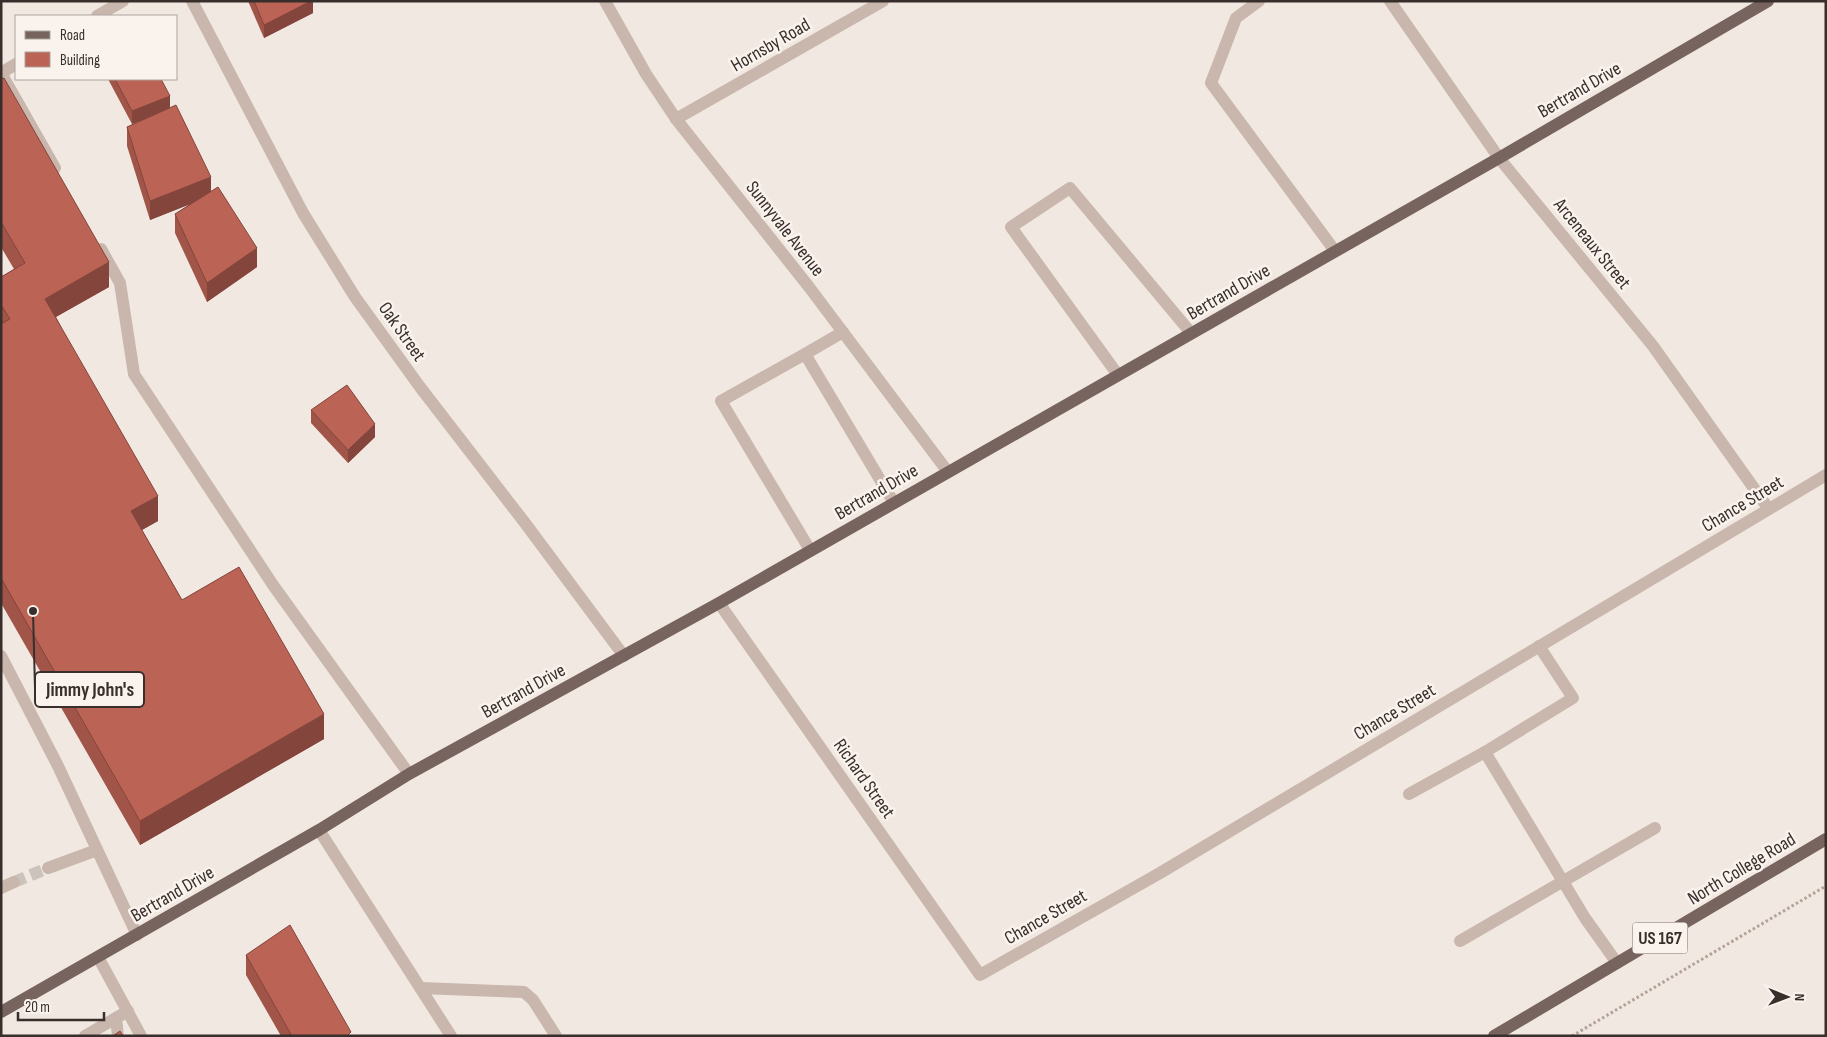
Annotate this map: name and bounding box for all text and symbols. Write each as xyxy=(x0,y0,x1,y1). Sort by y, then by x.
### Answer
street label: Hornsby Road xyxy=(727,13,814,77)
legend xyxy=(15,15,178,80)
text: Road xyxy=(60,26,85,45)
text: Building xyxy=(60,51,100,70)
street label: Bertrand Drive xyxy=(1534,57,1625,123)
street label: Sunnyvale Avenue xyxy=(740,177,829,281)
street label: Arceneaux Street xyxy=(1548,193,1636,294)
street label: Bertrand Drive xyxy=(1183,259,1274,325)
street label: Oak Street xyxy=(373,298,430,366)
street label: Bertrand Drive xyxy=(831,459,922,525)
street label: Chance Street xyxy=(1698,471,1788,538)
street label: Bertrand Drive xyxy=(478,659,570,724)
callout: Jimmy John's xyxy=(35,672,144,707)
text: Jimmy John's xyxy=(45,678,134,702)
street label: Chance Street xyxy=(1350,679,1440,746)
street label: Richard Street xyxy=(828,735,900,823)
street label: North College Road xyxy=(1684,828,1800,910)
street label: Bertrand Drive xyxy=(127,861,218,927)
street label: Chance Street xyxy=(1001,884,1091,950)
road number: US 167 xyxy=(1632,922,1688,954)
north arrow xyxy=(1762,972,1812,1022)
scale bar xyxy=(18,990,104,1022)
text: N xyxy=(1791,993,1808,1001)
text: 20 m xyxy=(25,998,50,1017)

